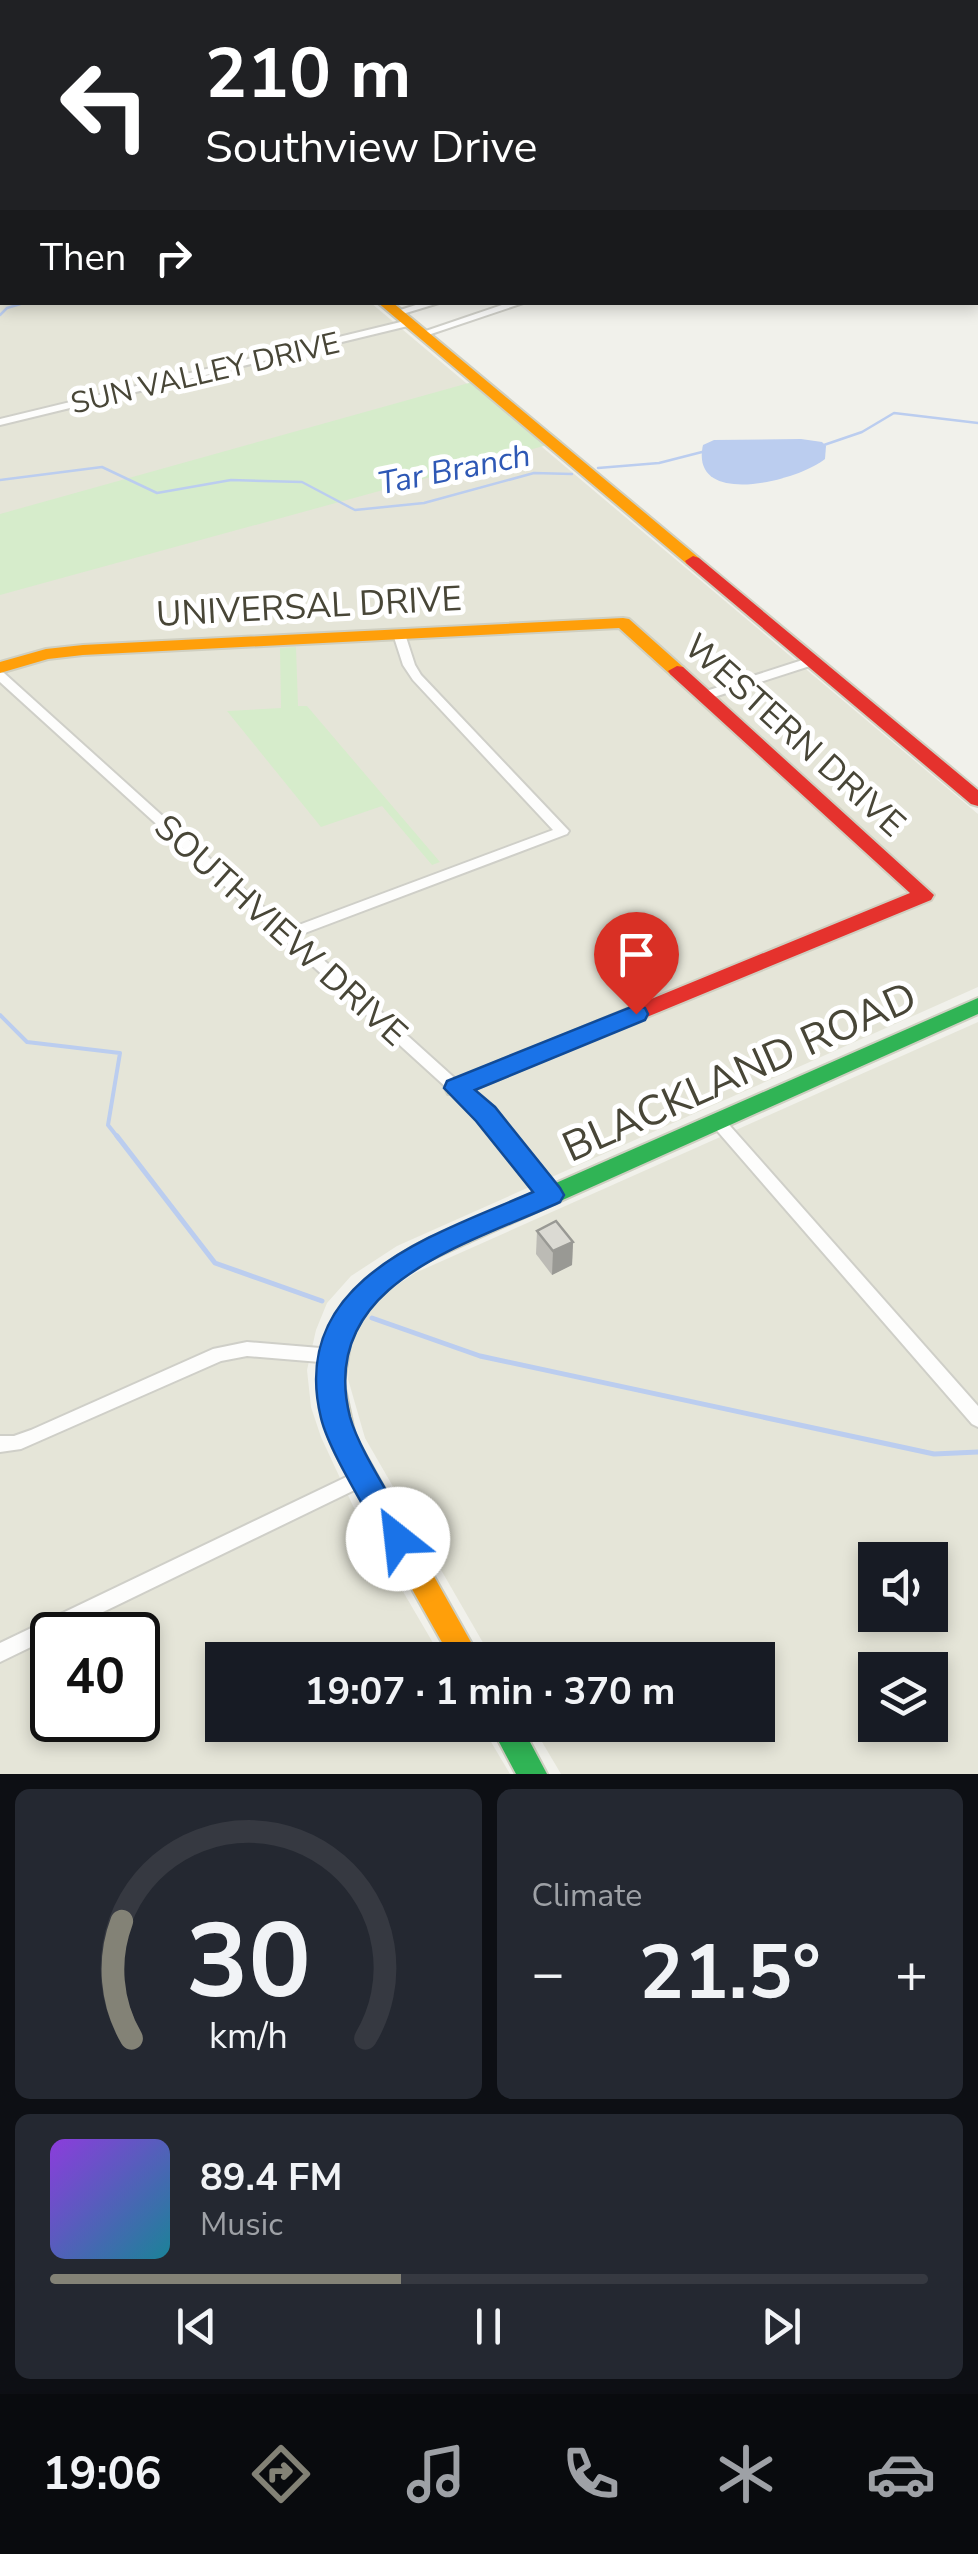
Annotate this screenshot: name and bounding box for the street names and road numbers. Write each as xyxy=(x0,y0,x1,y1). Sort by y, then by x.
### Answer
street label: SUN VALLEY DRIVE xyxy=(67,323,344,424)
street label: UNIVERSAL DRIVE xyxy=(155,575,463,638)
street label: WESTERN DRIVE xyxy=(674,623,915,847)
street label: SOUTHVIEW DRIVE xyxy=(144,804,417,1057)
street label: BLACKLAND ROAD xyxy=(554,969,926,1176)

